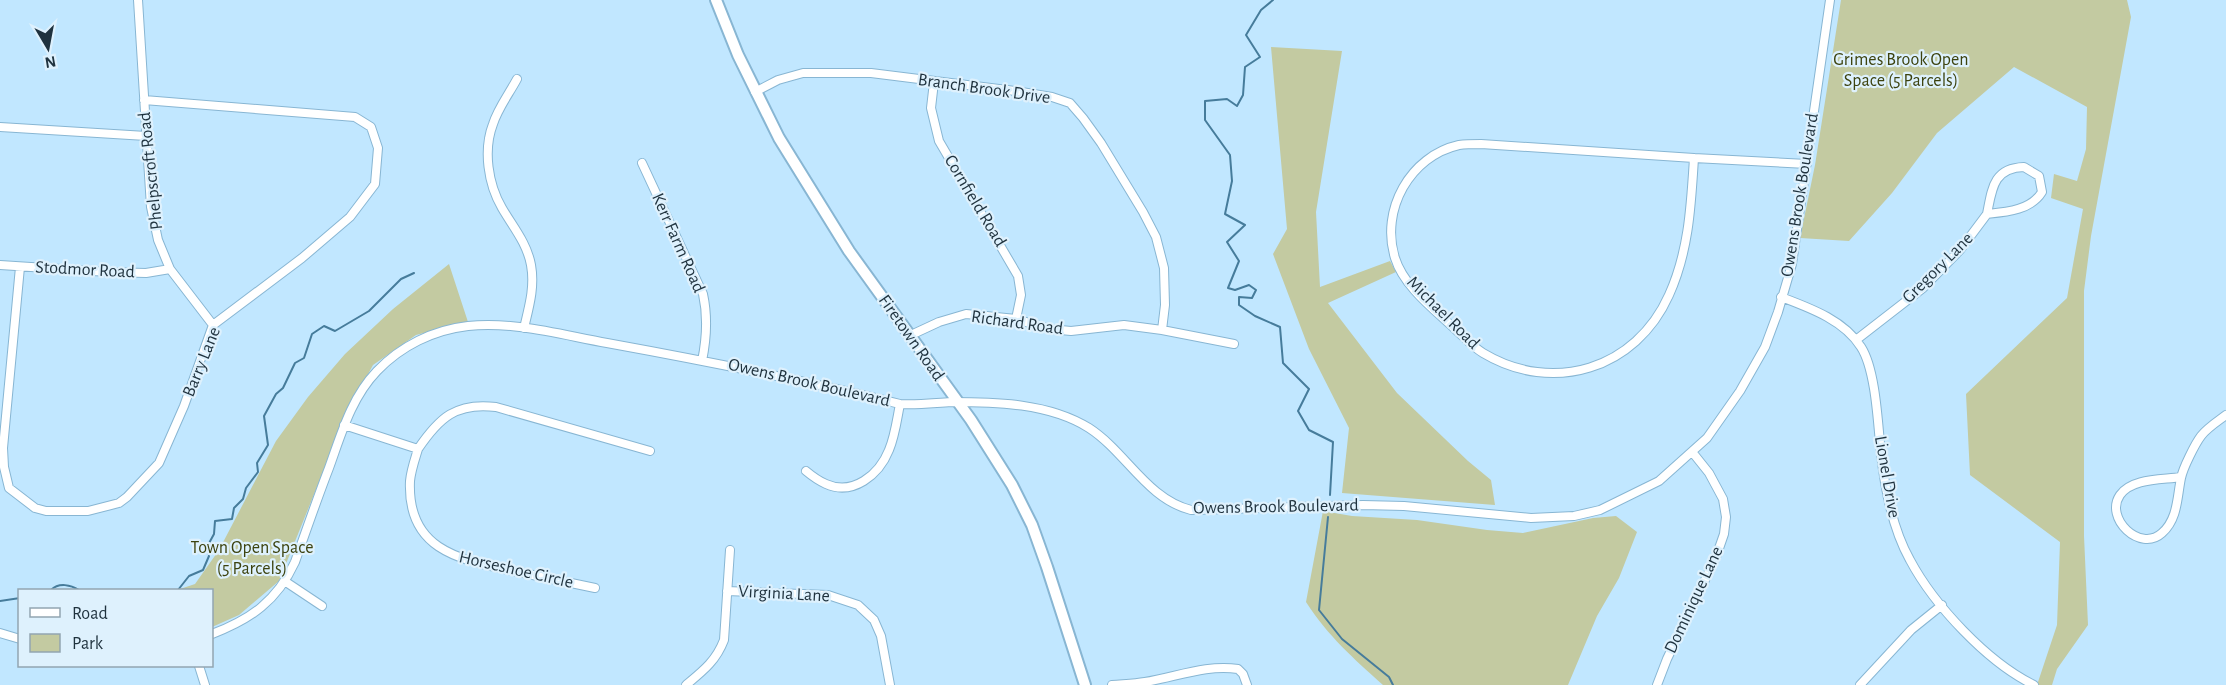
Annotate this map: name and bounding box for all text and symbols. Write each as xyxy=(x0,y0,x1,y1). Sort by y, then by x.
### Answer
north arrow xyxy=(18,18,78,78)
park label: Grimes Brook Open Space (5 Parcels) xyxy=(1833,51,1969,90)
text: N xyxy=(44,53,57,71)
street label: Branch Brook Drive xyxy=(917,71,1051,107)
street label: Phelpscroft Road xyxy=(136,111,166,231)
street label: Owens Brook Boulevard xyxy=(1778,112,1822,278)
street label: Cornfield Road xyxy=(941,152,1009,250)
street label: Kerr Farm Road xyxy=(648,191,708,295)
street label: Gregory Lane xyxy=(1899,229,1977,307)
street label: Stodmor Road xyxy=(35,258,135,282)
street label: Michael Road xyxy=(1403,273,1483,353)
street label: Firetown Road xyxy=(875,292,947,384)
street label: Richard Road xyxy=(970,308,1064,338)
street label: Barry Lane xyxy=(180,325,224,399)
street label: Owens Brook Boulevard xyxy=(726,356,892,410)
street label: Lionel Drive xyxy=(1871,435,1903,519)
street label: Owens Brook Boulevard xyxy=(1193,497,1359,517)
park label: Town Open Space (5 Parcels) xyxy=(191,539,313,578)
street label: Dominique Lane xyxy=(1661,544,1727,656)
street label: Horseshoe Circle xyxy=(457,548,575,592)
street label: Virginia Lane xyxy=(738,583,830,605)
legend xyxy=(18,589,213,667)
text: Road xyxy=(72,605,108,623)
text: Park xyxy=(72,635,104,653)

